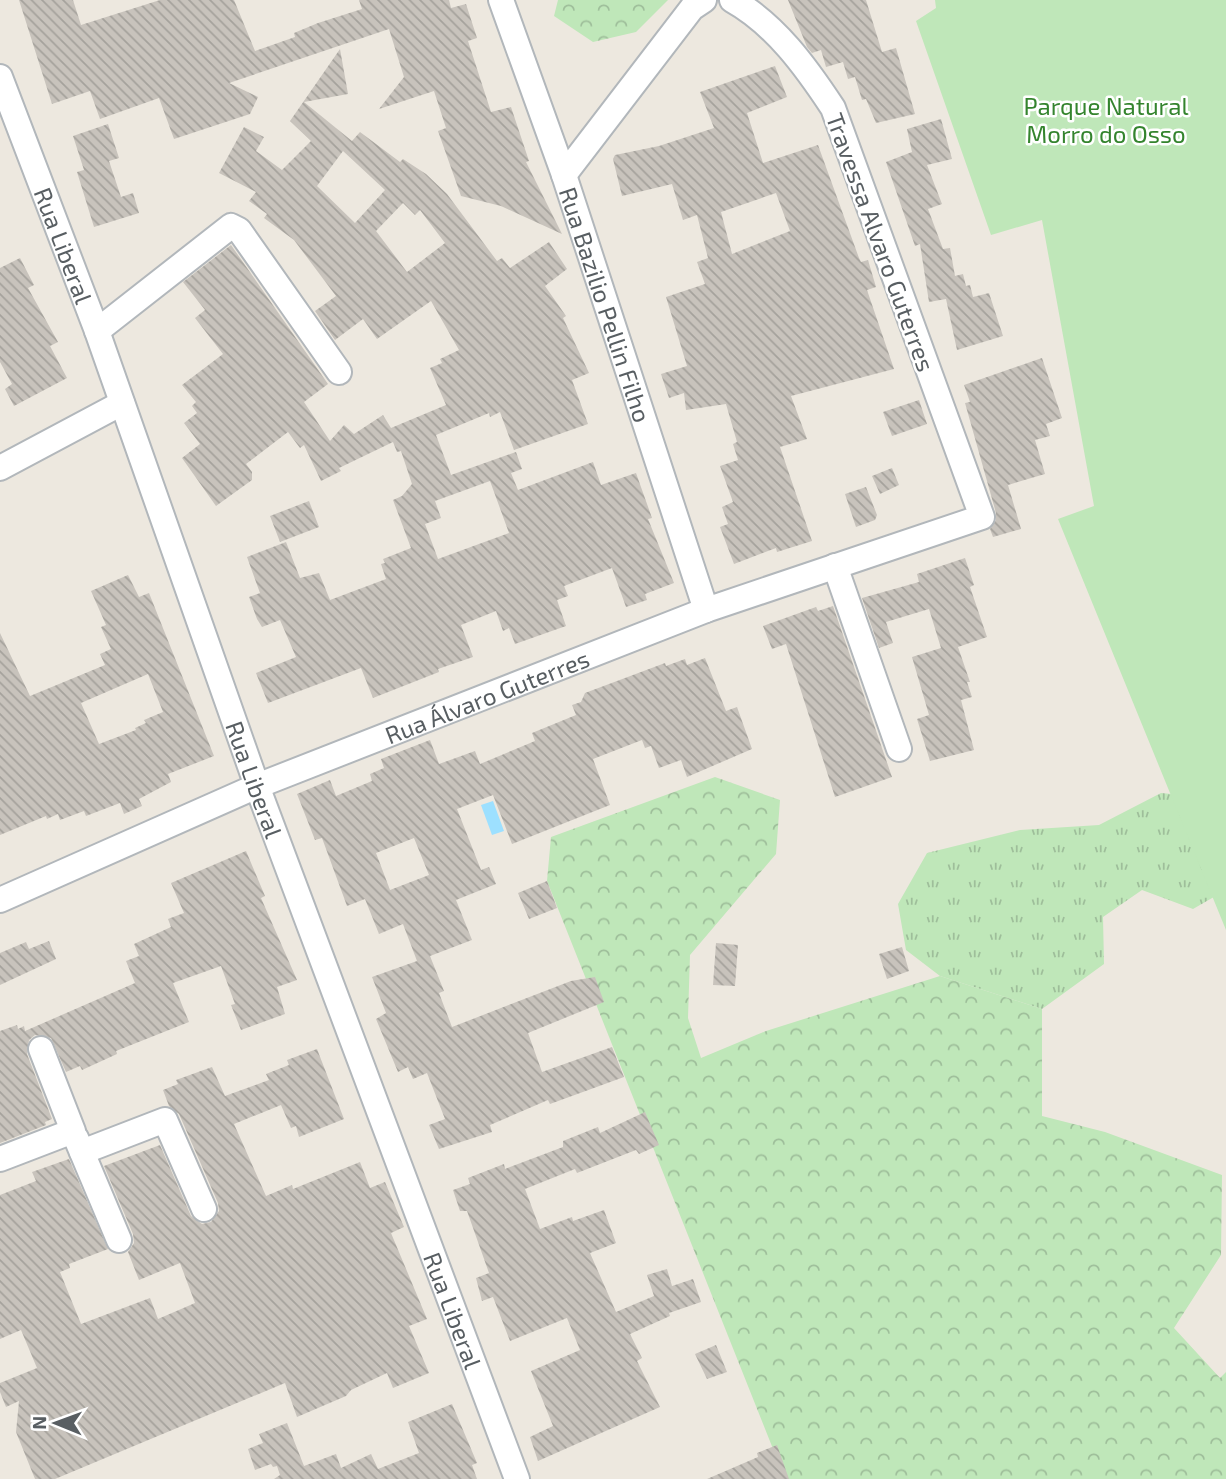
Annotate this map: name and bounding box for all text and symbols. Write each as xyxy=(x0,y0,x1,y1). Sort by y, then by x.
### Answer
park label: Parque Natural Morro do Osso xyxy=(1023,91,1189,148)
street label: Travessa Alvaro Guterres xyxy=(821,109,941,375)
street label: Rua Liberal xyxy=(29,183,100,307)
street label: Rua Bazilio Pellin Filho xyxy=(554,183,658,426)
street label: Rua Álvaro Guterres xyxy=(381,643,593,749)
street label: Rua Liberal xyxy=(221,717,289,841)
street label: Rua Liberal xyxy=(419,1248,489,1372)
north arrow xyxy=(21,1388,91,1458)
text: N xyxy=(27,1416,50,1430)

